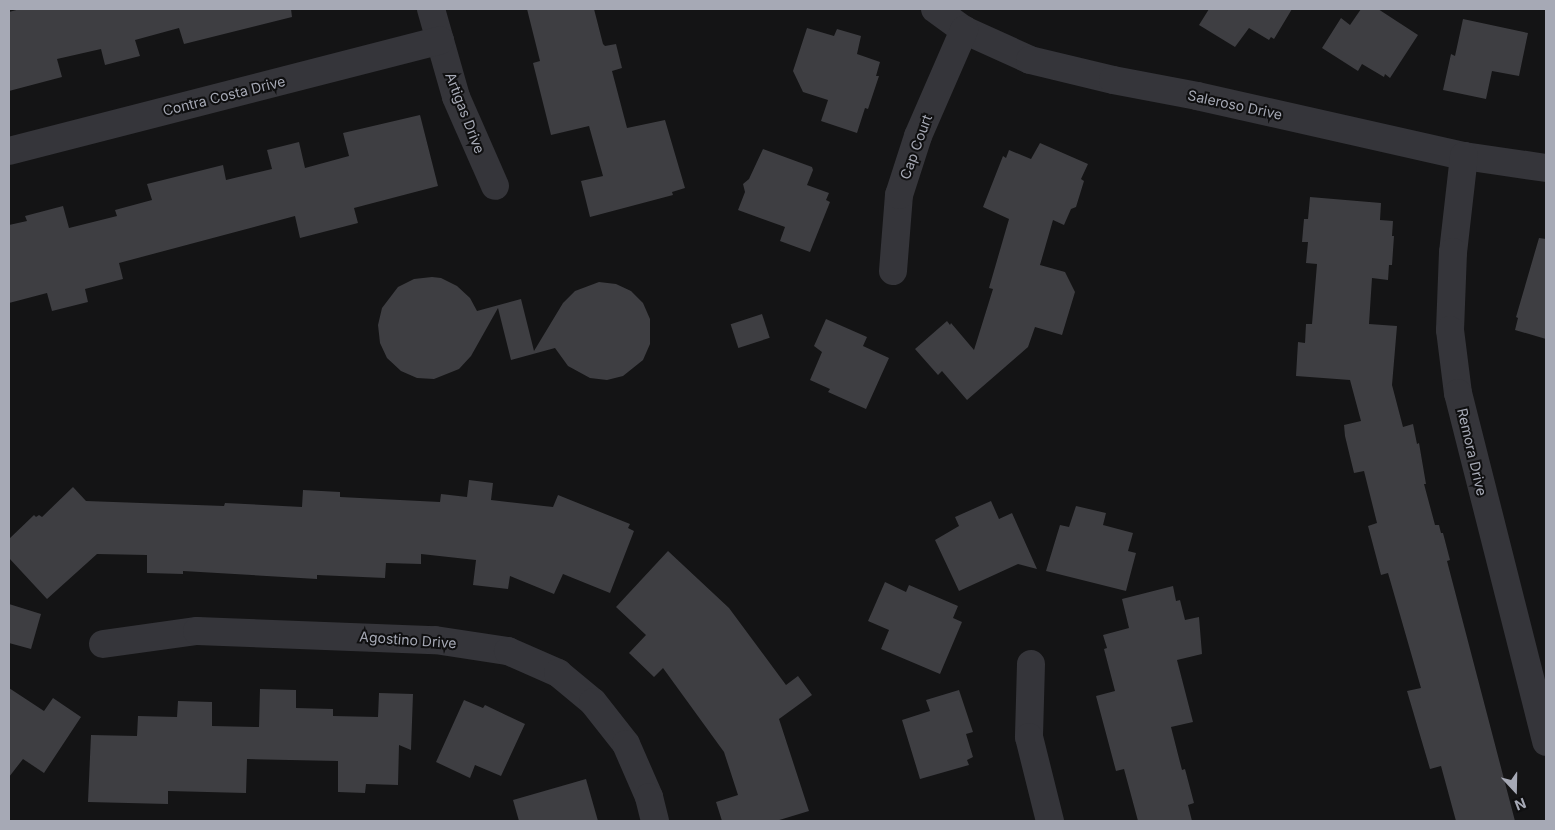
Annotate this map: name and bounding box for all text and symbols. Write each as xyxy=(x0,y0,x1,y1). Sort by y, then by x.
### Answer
street label: Artigas Drive xyxy=(442,70,488,156)
street label: Contra Costa Drive xyxy=(161,73,287,119)
street label: Saleroso Drive xyxy=(1186,87,1284,123)
street label: Cap Court xyxy=(897,112,935,182)
street label: Remora Drive xyxy=(1454,407,1490,497)
street label: Agostino Drive xyxy=(359,628,457,652)
north arrow xyxy=(1490,765,1540,815)
text: N xyxy=(1513,795,1529,814)

